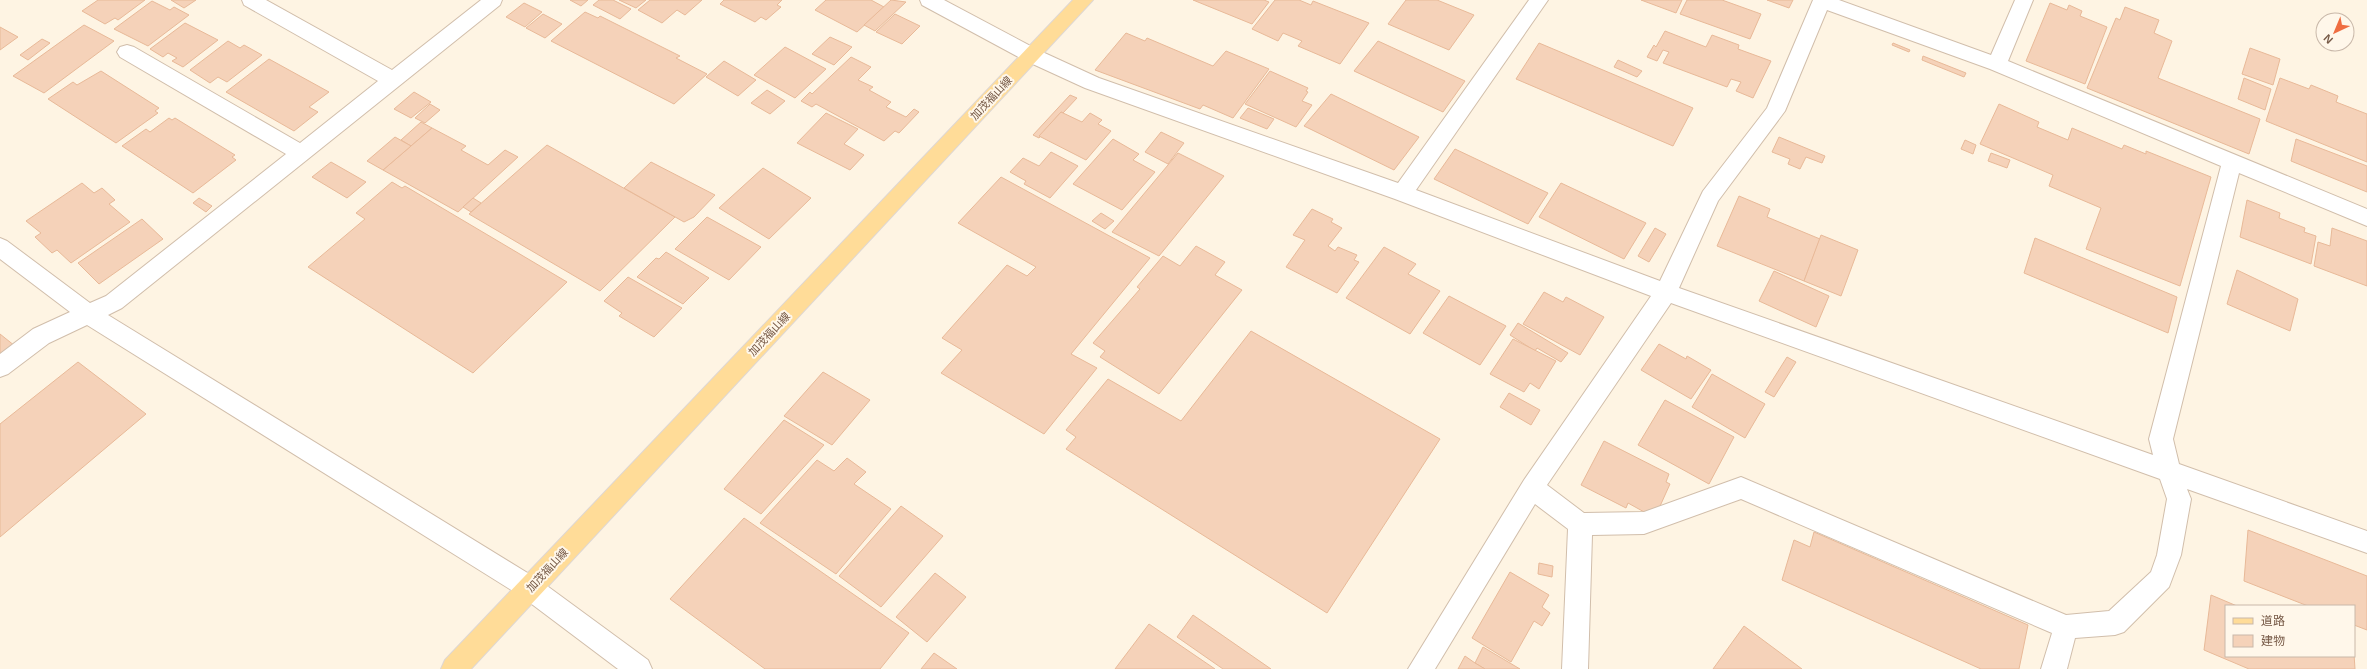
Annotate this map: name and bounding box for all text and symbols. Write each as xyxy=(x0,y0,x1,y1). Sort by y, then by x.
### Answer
north arrow xyxy=(2315,12,2355,52)
text: N xyxy=(2321,32,2335,46)
street label: 加茂福山線 xyxy=(968,74,1014,122)
street label: 加茂福山線 xyxy=(746,310,792,358)
street label: 加茂福山線 xyxy=(524,546,570,594)
legend xyxy=(2225,605,2355,657)
text: 道路 xyxy=(2261,614,2285,628)
text: 建物 xyxy=(2261,634,2285,648)

